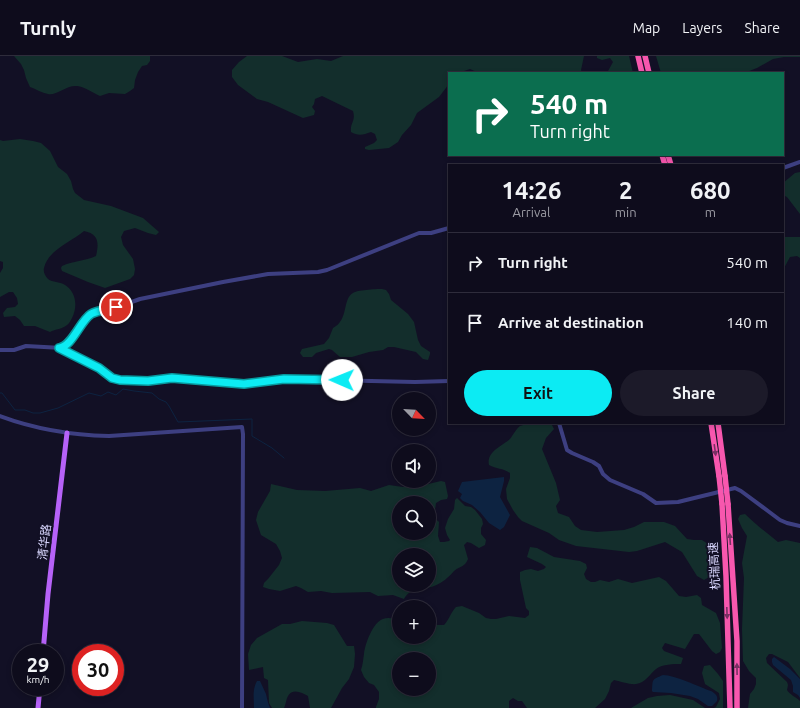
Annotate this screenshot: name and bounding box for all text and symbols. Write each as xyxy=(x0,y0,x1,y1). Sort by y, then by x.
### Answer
text: Turnly xyxy=(20,17,76,39)
text: Map xyxy=(633,20,660,36)
text: Layers xyxy=(682,20,722,36)
text: Share xyxy=(744,20,780,36)
icon: right xyxy=(464,88,516,140)
text: 540 m xyxy=(530,88,608,119)
text: Turn right xyxy=(530,121,610,141)
text: 14:26 xyxy=(501,177,561,204)
text: 2 xyxy=(619,177,632,204)
text: 680 xyxy=(690,177,731,204)
text: Arrival xyxy=(512,205,550,219)
text: min xyxy=(615,205,637,219)
text: m xyxy=(705,205,716,219)
icon: right xyxy=(464,252,486,274)
text: Turn right xyxy=(498,254,568,271)
text: 540 m xyxy=(726,254,768,271)
pin xyxy=(99,290,133,324)
icon: arrive xyxy=(105,296,127,318)
icon: arrive xyxy=(464,312,486,334)
text: Arrive at destination xyxy=(498,314,644,331)
text: 140 m xyxy=(726,314,768,331)
position arrow xyxy=(321,359,363,401)
button: Exit xyxy=(464,370,612,416)
button: Share xyxy=(620,370,768,416)
north arrow xyxy=(392,392,436,436)
map controls xyxy=(392,392,436,696)
button: sound xyxy=(392,444,436,488)
one-way arrow xyxy=(712,444,718,456)
button: search xyxy=(392,496,436,540)
street label: 清华路 xyxy=(35,523,53,561)
one-way arrow xyxy=(727,533,734,545)
street label: 杭瑞高速 xyxy=(706,542,722,590)
button: layers xyxy=(392,548,436,592)
button: + xyxy=(392,600,436,644)
one-way arrow xyxy=(724,607,731,619)
speed limit sign: 30 xyxy=(72,644,124,696)
button: − xyxy=(392,652,436,696)
text: 29 xyxy=(27,653,49,676)
one-way arrow xyxy=(734,662,740,675)
text: km/h xyxy=(26,674,50,685)

